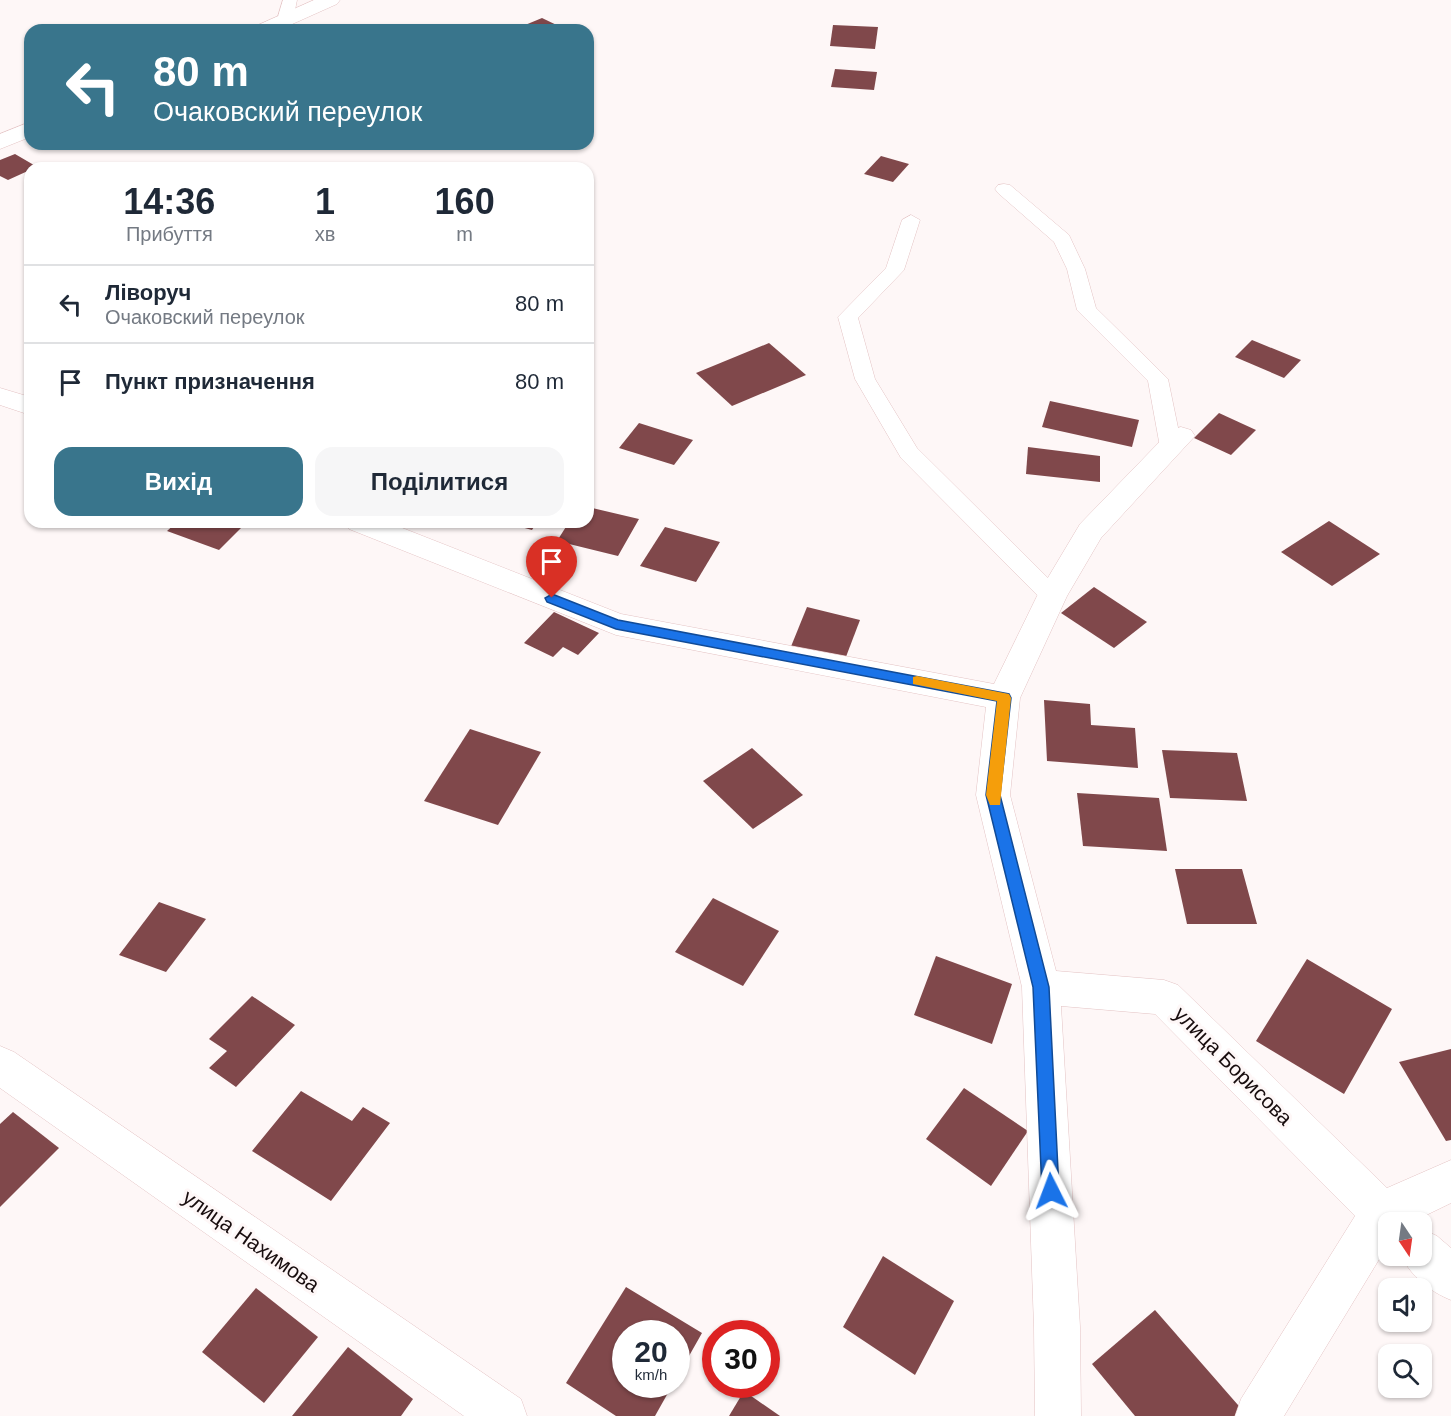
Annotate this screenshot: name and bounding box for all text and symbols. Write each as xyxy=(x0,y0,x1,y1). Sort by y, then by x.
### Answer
icon: left xyxy=(54,48,132,126)
text: 80 m xyxy=(153,48,249,95)
text: Очаковский переулок xyxy=(153,97,422,127)
text: 14:36 xyxy=(123,181,215,222)
text: 1 xyxy=(315,181,335,222)
text: 160 xyxy=(435,181,495,222)
text: Прибуття xyxy=(126,223,213,245)
text: хв xyxy=(315,223,335,245)
text: m xyxy=(456,223,473,245)
text: Ліворуч xyxy=(105,280,191,305)
icon: left xyxy=(54,288,87,321)
text: 80 m xyxy=(515,291,564,316)
text: Очаковский переулок xyxy=(105,306,305,328)
icon: arrive xyxy=(54,366,87,399)
text: Пункт призначення xyxy=(105,369,315,394)
text: 80 m xyxy=(515,369,564,394)
button: Вихід xyxy=(54,447,303,516)
button: Поділитися xyxy=(315,447,564,516)
pin xyxy=(526,536,577,598)
icon: arrive xyxy=(535,545,568,578)
street label: улица Борисова xyxy=(1170,1002,1297,1130)
position arrow xyxy=(1019,1159,1083,1223)
street label: улица Нахимова xyxy=(179,1185,324,1296)
north arrow xyxy=(1378,1212,1432,1266)
map controls xyxy=(1378,1212,1432,1398)
button: sound xyxy=(1378,1278,1432,1332)
speed limit sign: 30 xyxy=(702,1320,780,1398)
text: 20 xyxy=(634,1335,668,1368)
button: search xyxy=(1378,1344,1432,1398)
text: km/h xyxy=(635,1366,667,1383)

